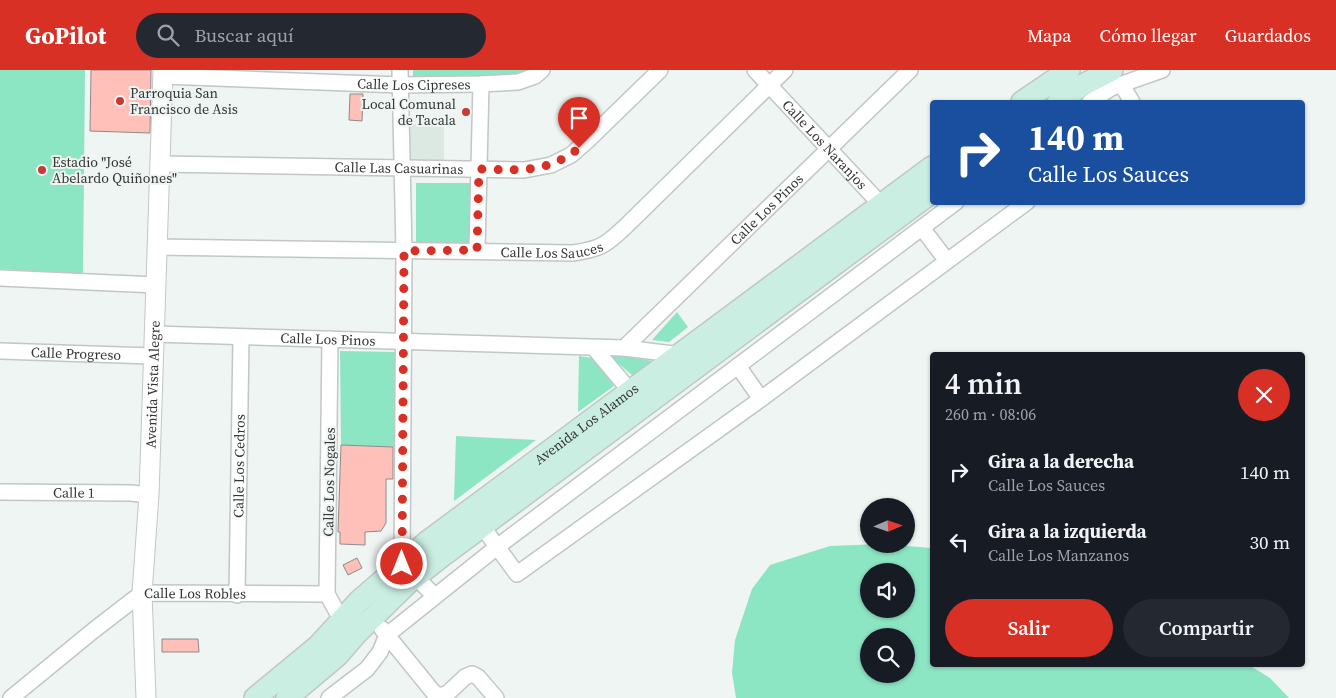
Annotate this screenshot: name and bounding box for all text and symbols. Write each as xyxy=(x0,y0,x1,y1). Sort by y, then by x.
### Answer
search box xyxy=(136,13,486,58)
text: GoPilot xyxy=(25,19,106,52)
icon: search xyxy=(154,21,182,49)
text: Buscar aquí xyxy=(194,22,294,48)
text: Mapa xyxy=(1027,23,1072,48)
text: Cómo llegar xyxy=(1100,23,1197,48)
text: Guardados xyxy=(1225,23,1311,48)
street label: Calle Los Cipreses xyxy=(357,73,471,95)
place label: Parroquia San Francisco de Asis xyxy=(130,83,238,119)
place label: Local Comunal de Tacala xyxy=(362,94,457,130)
marker: Parroquia San Francisco de Asis xyxy=(114,95,126,107)
street label: Calle Los Naranjos xyxy=(778,95,872,194)
pin xyxy=(558,97,600,148)
icon: arrive xyxy=(565,104,593,132)
marker: Local Comunal de Tacala xyxy=(460,106,472,118)
text: 140 m xyxy=(1028,114,1124,162)
icon: right xyxy=(945,120,1010,185)
place label: Estadio "José Abelardo Quiñones" xyxy=(52,152,177,188)
street label: Calle Las Casuarinas xyxy=(334,157,463,179)
text: Calle Los Sauces xyxy=(1028,159,1189,189)
marker: Estadio "José Abelardo Quiñones" xyxy=(36,164,48,176)
street label: Calle Los Pinos xyxy=(726,169,808,250)
street label: Calle Los Sauces xyxy=(501,236,606,263)
street label: Avenida Vista Alegre xyxy=(141,320,165,449)
street label: Calle Los Pinos xyxy=(280,328,376,351)
street label: Calle Progreso xyxy=(30,342,122,365)
text: 4 min xyxy=(945,363,1022,404)
button: close xyxy=(1238,369,1290,421)
street label: Avenida Los Alamos xyxy=(530,378,643,469)
text: 260 m · 08:06 xyxy=(945,403,1036,425)
street label: Calle Los Cedros xyxy=(228,414,250,518)
street label: Calle Los Nogales xyxy=(318,427,340,537)
text: Gira a la derecha xyxy=(988,448,1134,474)
icon: right xyxy=(945,458,973,486)
text: 140 m xyxy=(1240,459,1290,485)
text: Calle Los Sauces xyxy=(988,474,1105,496)
street label: Calle 1 xyxy=(53,482,95,503)
north arrow xyxy=(860,498,915,552)
map controls xyxy=(860,498,915,683)
text: Gira a la izquierda xyxy=(988,518,1147,544)
icon: left xyxy=(945,528,973,556)
text: 30 m xyxy=(1249,529,1290,555)
position arrow xyxy=(375,537,427,589)
text: Calle Los Manzanos xyxy=(988,544,1129,566)
button: sound xyxy=(860,563,915,618)
street label: Calle Los Robles xyxy=(144,583,246,604)
button: Salir xyxy=(945,599,1113,657)
button: Compartir xyxy=(1123,599,1290,657)
button: search xyxy=(860,628,915,683)

